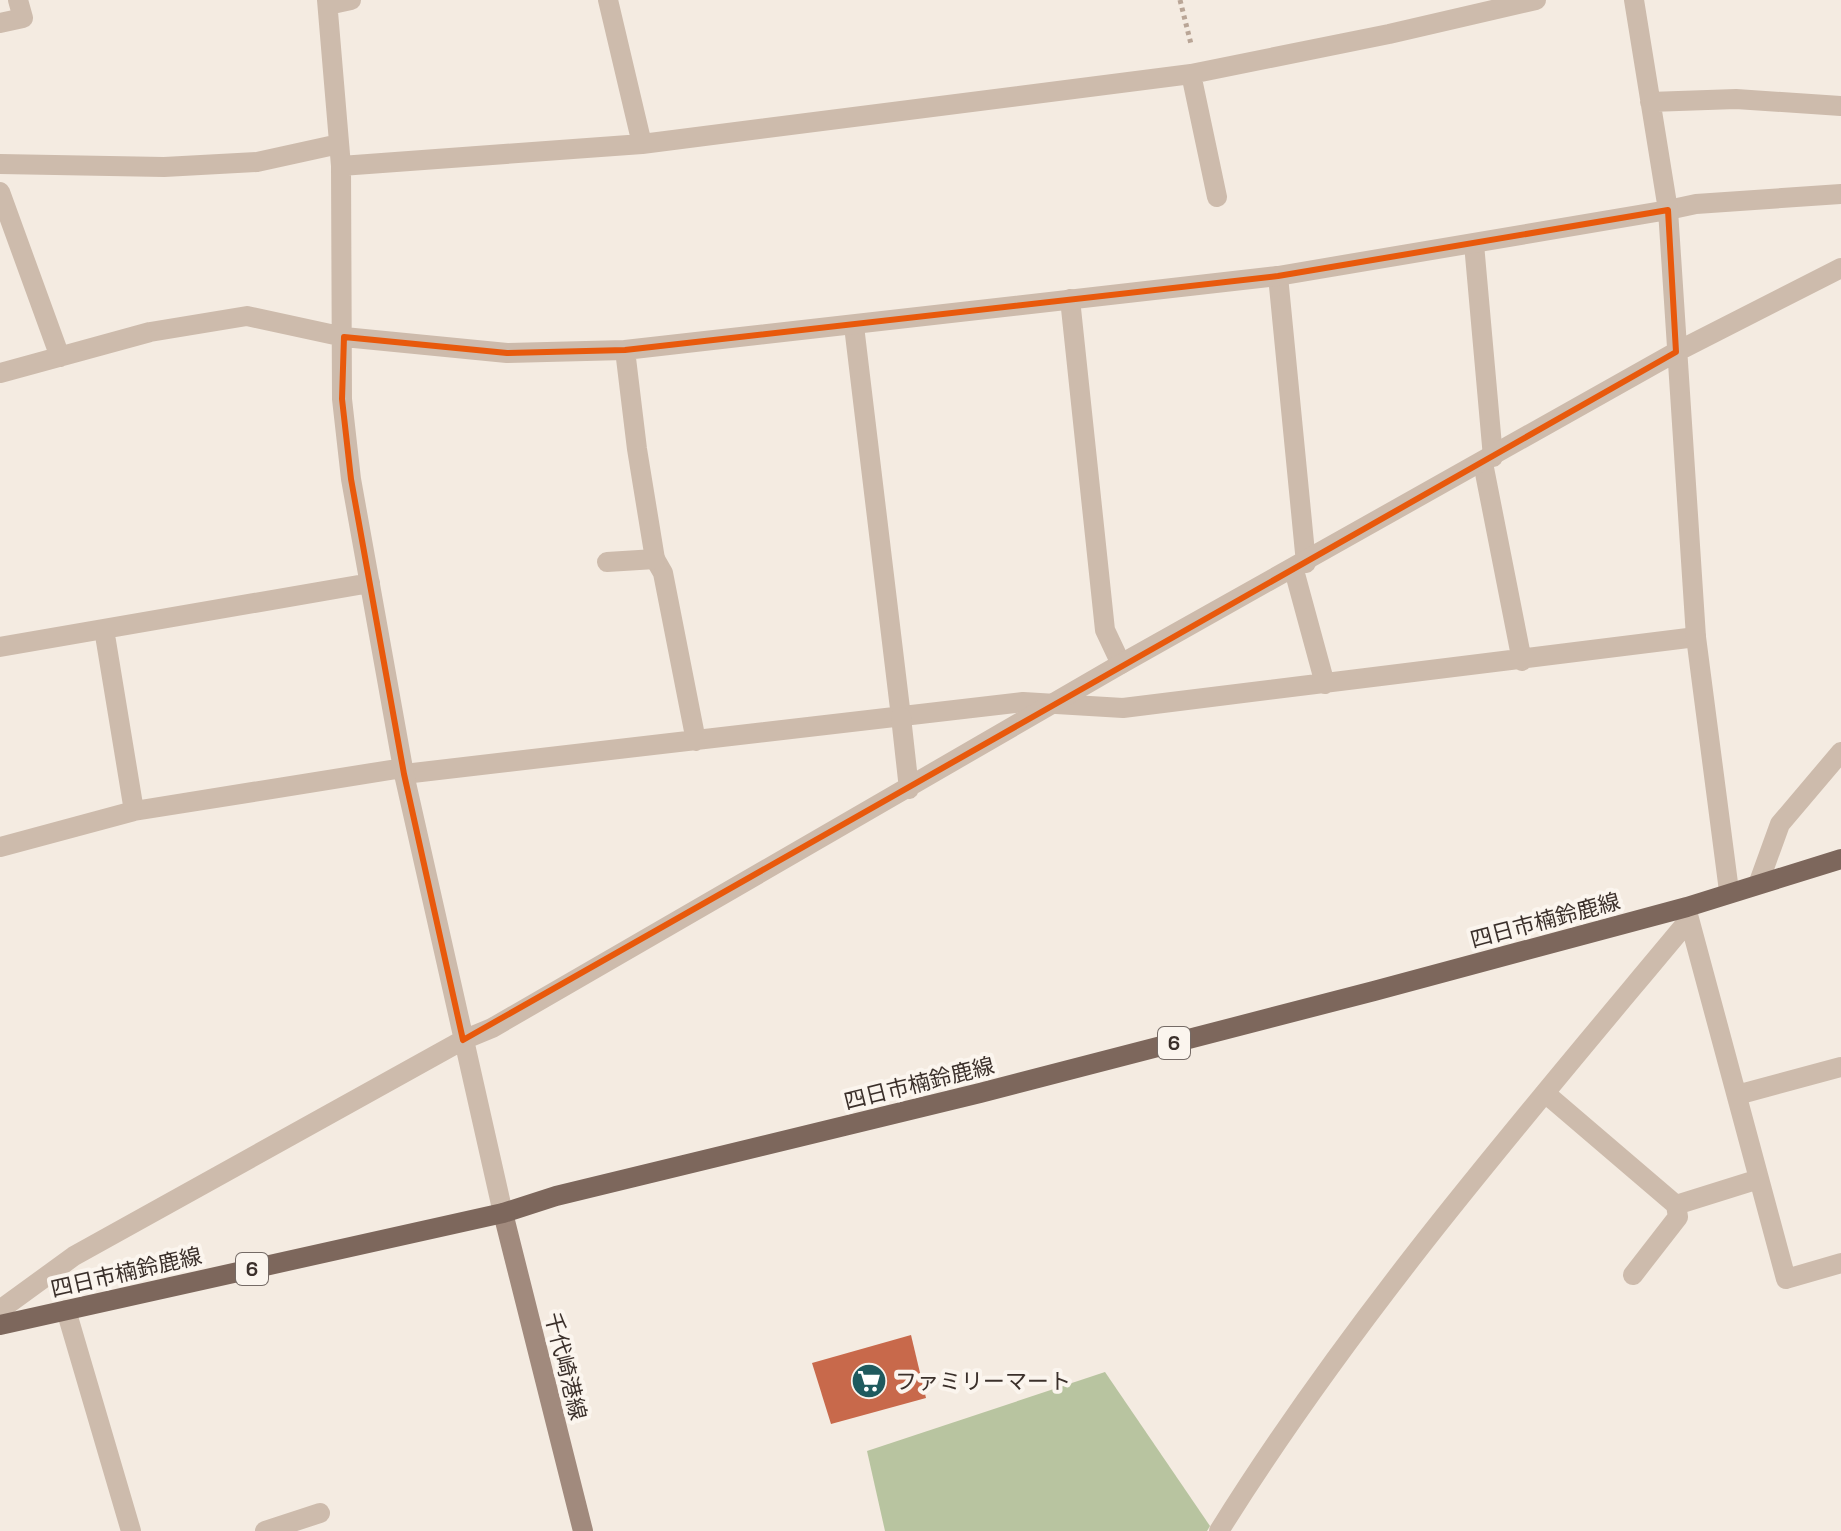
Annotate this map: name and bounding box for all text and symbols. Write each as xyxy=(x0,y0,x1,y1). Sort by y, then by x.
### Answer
street label: 四日市楠鈴鹿線 xyxy=(1467,887,1623,953)
road number: 6 xyxy=(1158,1027,1190,1059)
street label: 四日市楠鈴鹿線 xyxy=(841,1051,997,1115)
street label: 四日市楠鈴鹿線 xyxy=(48,1241,204,1303)
road number: 6 xyxy=(236,1253,268,1285)
street label: 千代崎港線 xyxy=(539,1309,593,1423)
supermarket icon: ファミリーマート xyxy=(850,1362,888,1400)
place label: ファミリーマート xyxy=(895,1367,1071,1395)

